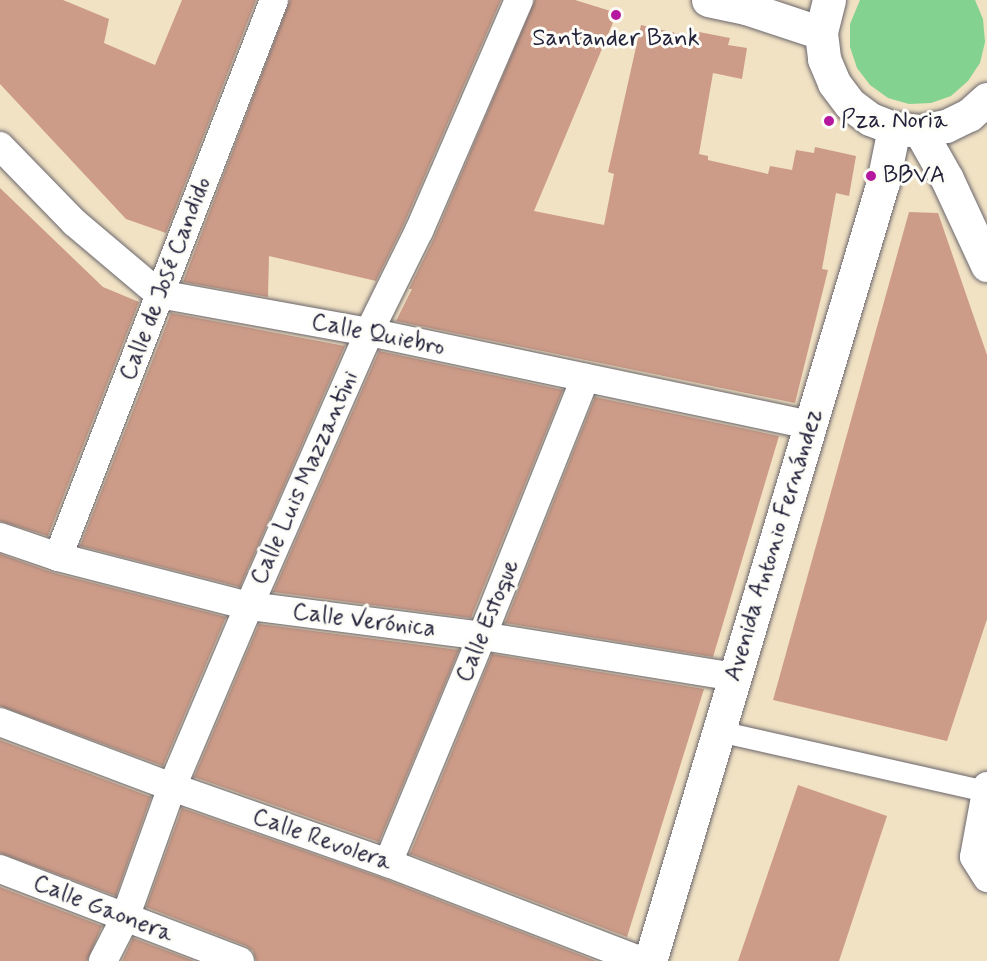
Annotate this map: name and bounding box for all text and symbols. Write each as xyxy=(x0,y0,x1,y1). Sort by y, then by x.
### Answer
marker: Santander Bank xyxy=(609,8,623,22)
place label: Santander Bank xyxy=(532,25,700,53)
place label: Pza. Noria xyxy=(841,107,948,135)
marker: Pza. Noria xyxy=(822,114,836,128)
place label: BBVA xyxy=(883,162,946,190)
marker: BBVA xyxy=(864,169,878,183)
street label: Calle de José Candido xyxy=(113,171,219,387)
street label: Calle Quiebro xyxy=(309,308,447,362)
street label: Calle Luis Mazzantini xyxy=(247,371,363,585)
street label: Avenida Antonio Fernández xyxy=(719,404,829,686)
street label: Calle Estoque xyxy=(450,555,526,687)
street label: Calle Verónica xyxy=(291,598,437,644)
street label: Calle Revolera xyxy=(249,803,395,877)
street label: Calle Gaonera xyxy=(31,870,175,948)

